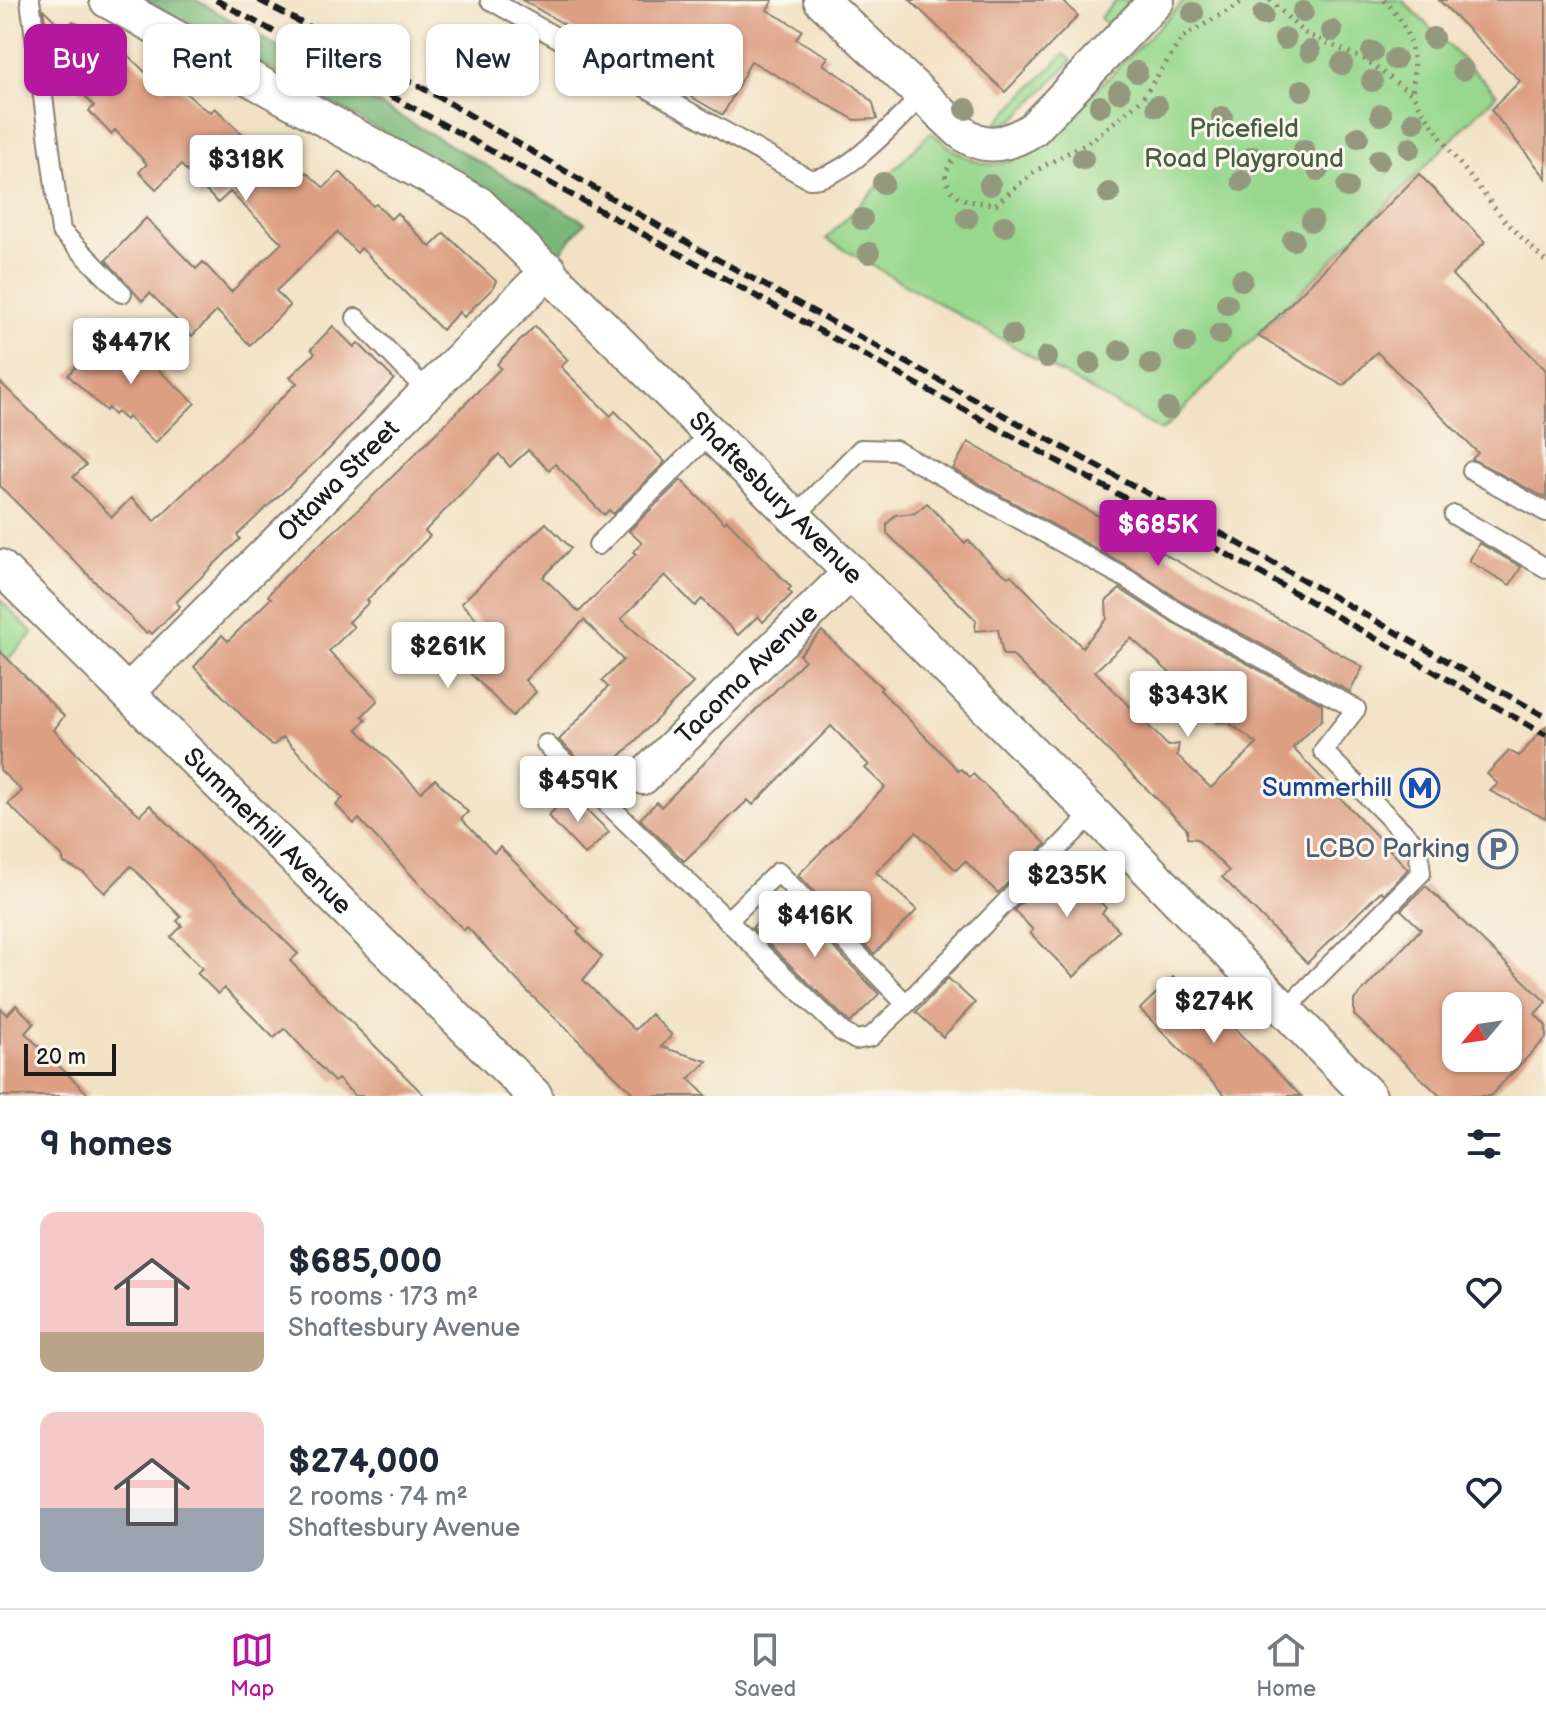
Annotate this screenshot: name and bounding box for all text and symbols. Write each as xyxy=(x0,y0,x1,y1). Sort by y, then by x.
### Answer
chip: Buy xyxy=(24,24,127,96)
chip: Rent xyxy=(143,24,260,96)
chip: Filters xyxy=(276,24,410,96)
chip: New xyxy=(426,24,539,96)
chip: Apartment xyxy=(555,24,743,96)
park label: Pricefield Road Playground xyxy=(1144,114,1344,175)
pin: $318K xyxy=(190,135,302,203)
text: $318K xyxy=(208,145,284,176)
pin: $447K xyxy=(75,318,187,386)
text: $447K xyxy=(91,328,171,359)
street label: Shaftesbury Avenue xyxy=(682,405,869,591)
street label: Ottawa Street xyxy=(271,414,406,548)
pin: $685K xyxy=(1102,500,1214,568)
text: $685K xyxy=(1117,510,1199,541)
street label: Tacoma Avenue xyxy=(670,598,824,751)
pin: $261K xyxy=(392,622,504,690)
text: $261K xyxy=(409,632,487,663)
pin: $343K xyxy=(1132,671,1244,739)
text: $343K xyxy=(1148,681,1228,712)
street label: Summerhill Avenue xyxy=(177,741,358,921)
pin: $459K xyxy=(522,756,634,824)
text: $459K xyxy=(538,766,618,797)
metro station icon: Summerhill xyxy=(1399,767,1441,809)
place label: Summerhill xyxy=(1262,773,1392,804)
parking icon: LCBO Parking xyxy=(1477,828,1519,870)
place label: LCBO Parking xyxy=(1305,834,1470,865)
pin: $235K xyxy=(1011,851,1123,919)
text: $235K xyxy=(1027,861,1107,892)
pin: $416K xyxy=(759,891,871,959)
text: $416K xyxy=(777,901,853,932)
pin: $274K xyxy=(1158,977,1270,1045)
text: $274K xyxy=(1174,987,1254,1018)
north arrow xyxy=(1442,992,1522,1072)
map controls xyxy=(1442,992,1522,1072)
scale bar xyxy=(24,1040,116,1076)
text: 20 m xyxy=(36,1044,86,1071)
icon: filters xyxy=(1462,1122,1506,1166)
text: 9 homes xyxy=(40,1124,172,1165)
text: $685,000 xyxy=(288,1241,442,1282)
icon: home xyxy=(104,1244,200,1340)
icon: heart xyxy=(1462,1270,1506,1314)
text: 5 rooms · 173 m² xyxy=(288,1282,478,1313)
text: Shaftesbury Avenue xyxy=(288,1313,520,1344)
text: $274,000 xyxy=(288,1441,440,1482)
icon: home xyxy=(104,1444,200,1540)
icon: heart xyxy=(1462,1470,1506,1514)
text: 2 rooms · 74 m² xyxy=(288,1482,468,1513)
text: Shaftesbury Avenue xyxy=(288,1513,520,1544)
tab: Map xyxy=(230,1628,274,1703)
tab: Saved xyxy=(734,1628,796,1703)
tab: Home xyxy=(1256,1628,1316,1703)

